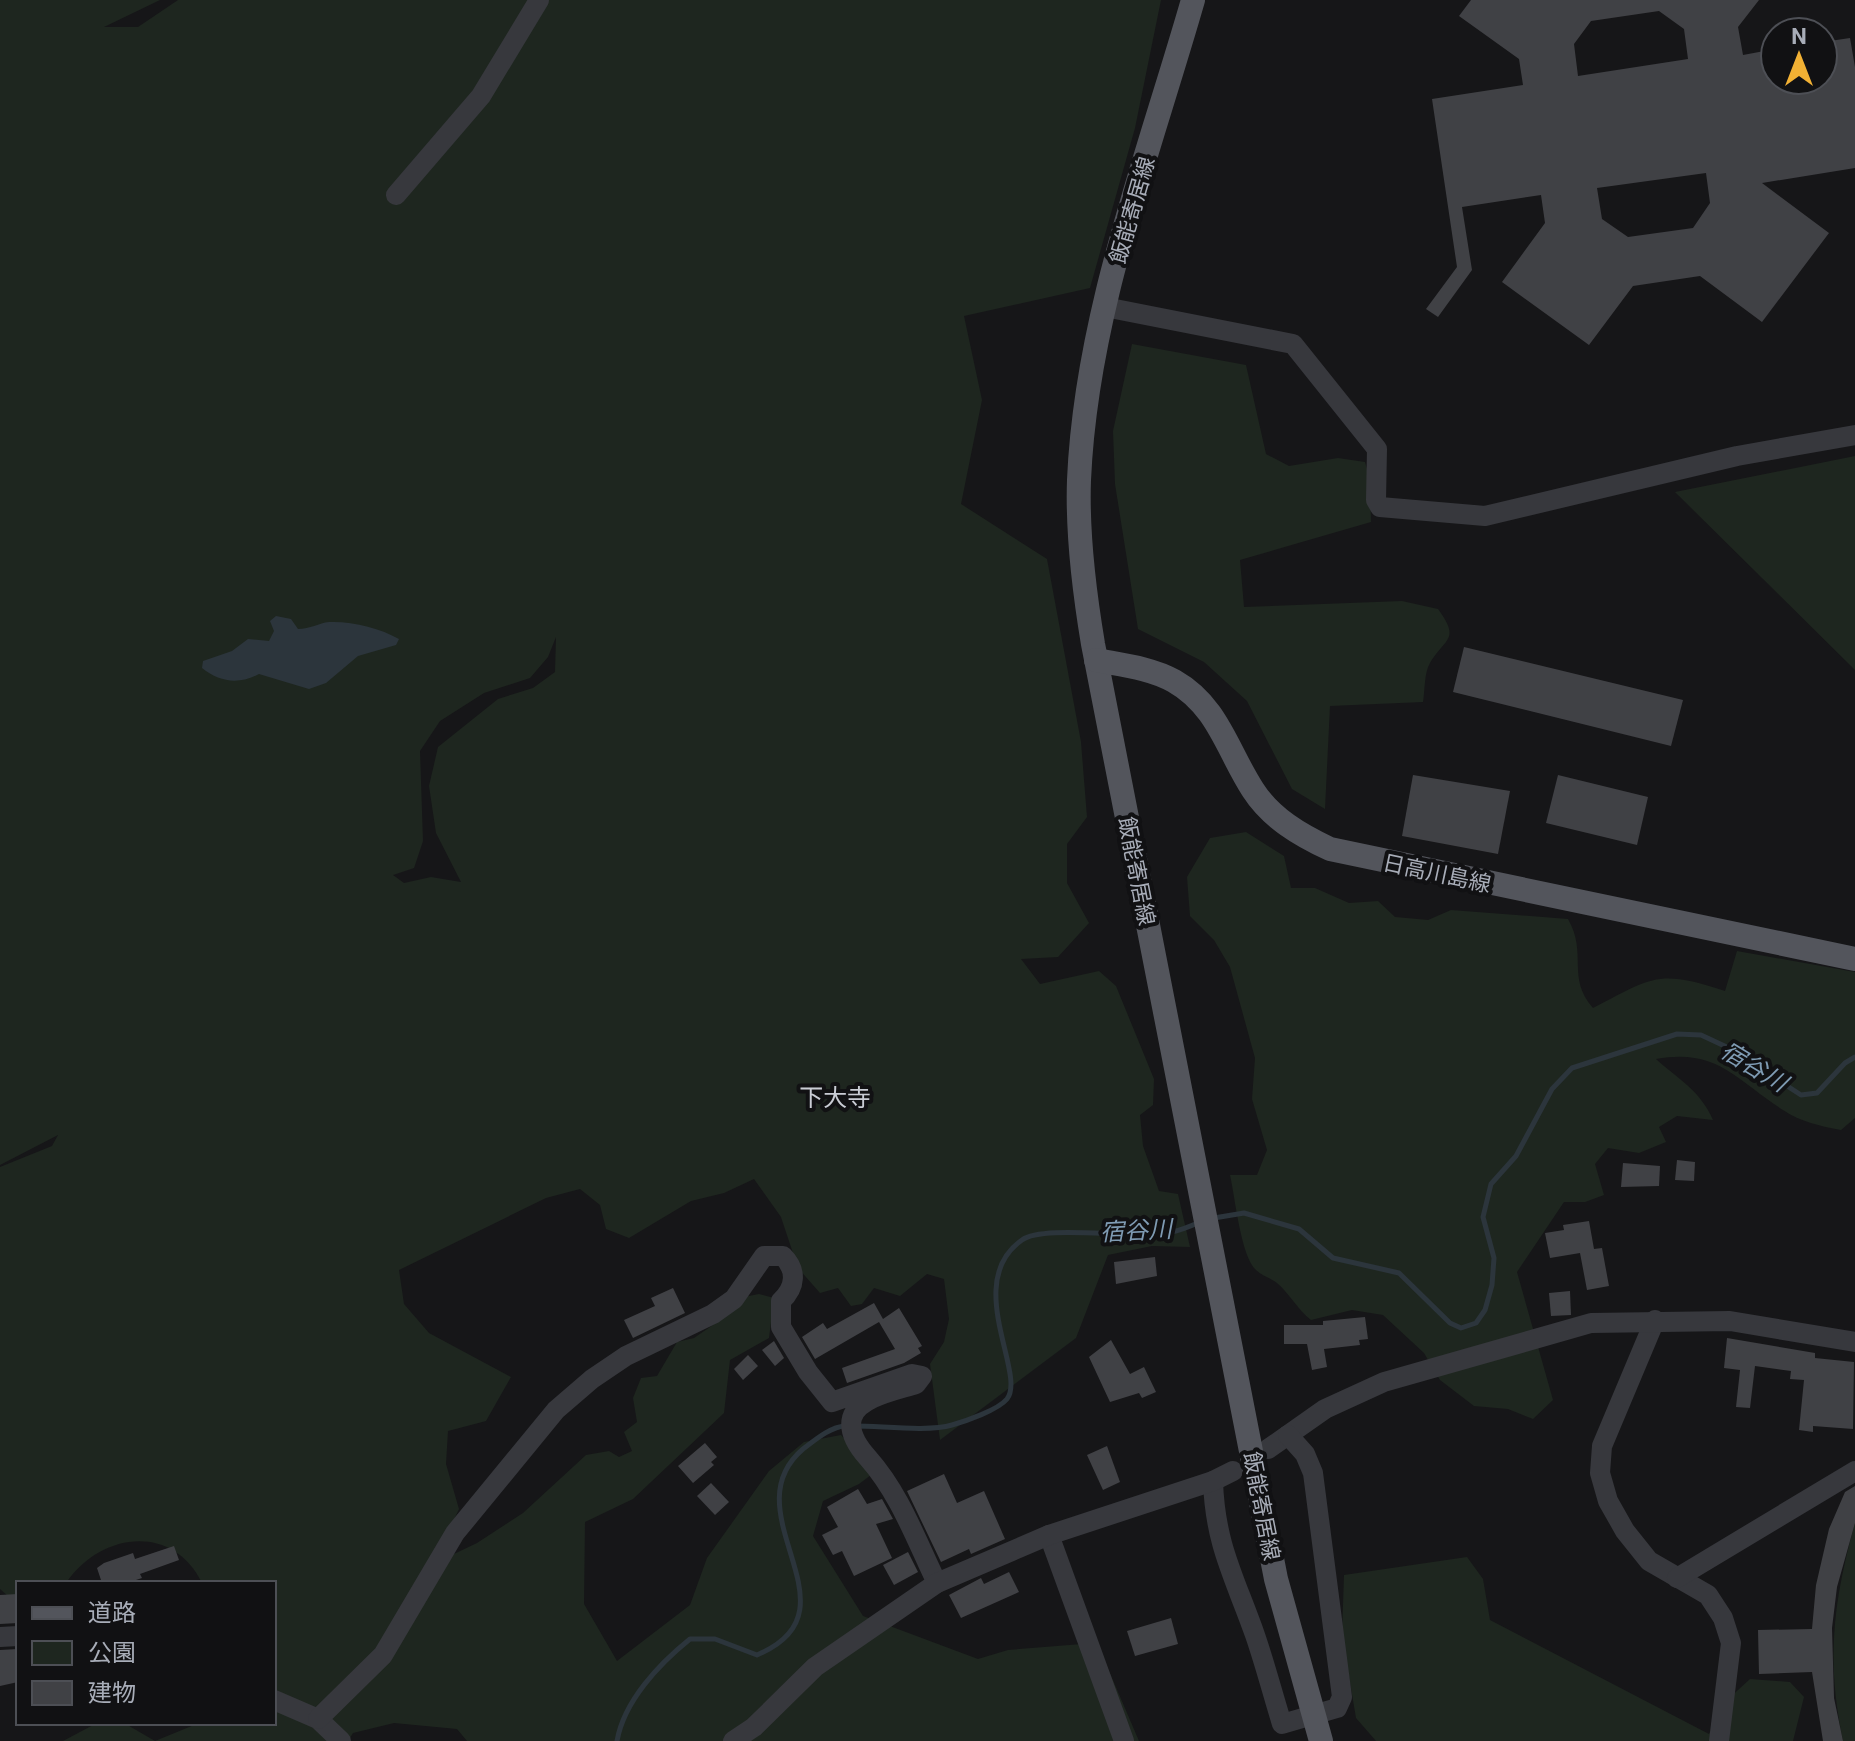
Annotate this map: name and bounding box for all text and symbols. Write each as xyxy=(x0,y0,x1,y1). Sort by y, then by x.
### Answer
north arrow xyxy=(1759,16,1839,96)
text: N xyxy=(1791,24,1807,49)
street label: 飯能寄居線 xyxy=(1105,154,1160,266)
street label: 飯能寄居線 xyxy=(1114,815,1159,927)
street label: 日高川島線 xyxy=(1380,850,1493,897)
water label: 宿谷川 xyxy=(1716,1036,1795,1099)
district label: 下大寺 xyxy=(799,1084,871,1112)
water label: 宿谷川 xyxy=(1099,1215,1176,1247)
street label: 飯能寄居線 xyxy=(1239,1450,1284,1562)
legend xyxy=(16,1581,276,1725)
text: 道路 xyxy=(88,1599,136,1627)
text: 公園 xyxy=(88,1639,136,1667)
text: 建物 xyxy=(88,1679,136,1707)

